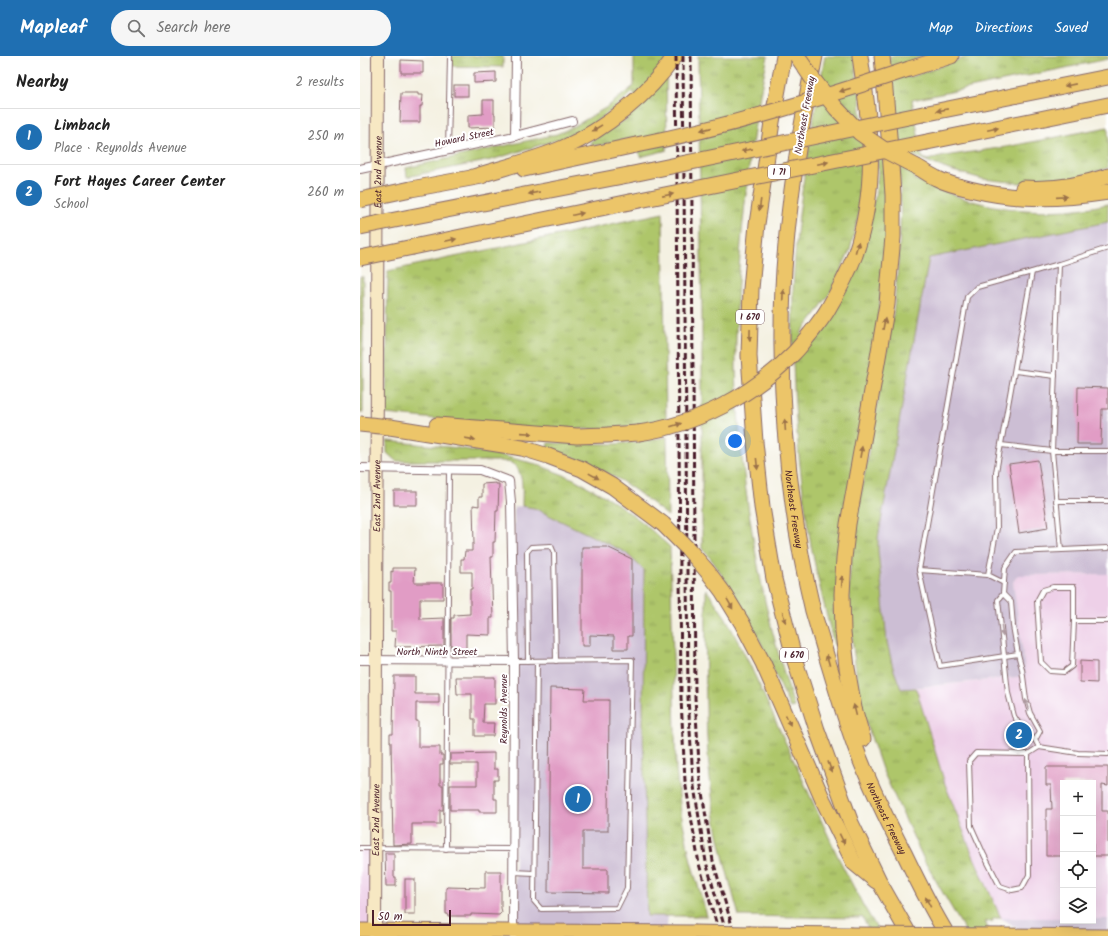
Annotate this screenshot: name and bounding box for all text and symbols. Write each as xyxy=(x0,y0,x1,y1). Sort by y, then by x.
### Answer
search box xyxy=(111,10,391,46)
text: Mapleaf xyxy=(20,13,87,43)
text: Search here xyxy=(157,16,231,40)
icon: search xyxy=(125,17,147,39)
text: Map xyxy=(928,17,953,39)
text: Directions xyxy=(975,17,1033,39)
text: Saved xyxy=(1055,17,1088,39)
text: Nearby xyxy=(16,69,68,96)
text: 2 results xyxy=(296,72,344,93)
street label: Northeast Freeway xyxy=(790,75,820,155)
one-way arrow xyxy=(1064,82,1076,88)
one-way arrow xyxy=(839,87,851,93)
one-way arrow xyxy=(936,107,948,113)
text: Limbach xyxy=(54,114,110,138)
street label: Howard Street xyxy=(433,124,495,152)
one-way arrow xyxy=(591,125,603,132)
one-way arrow xyxy=(987,125,999,131)
text: 1 xyxy=(27,126,31,147)
text: 250 m xyxy=(307,126,344,147)
one-way arrow xyxy=(700,127,713,133)
street label: East 2nd Avenue xyxy=(370,135,387,208)
text: Place · Reynolds Avenue xyxy=(54,138,187,159)
one-way arrow xyxy=(741,148,753,154)
one-way arrow xyxy=(817,160,829,166)
road number: I 71 xyxy=(768,165,790,179)
text: Fort Hayes Career Center xyxy=(54,170,225,194)
text: 2 xyxy=(25,182,33,203)
text: 260 m xyxy=(307,182,344,203)
one-way arrow xyxy=(528,190,540,196)
one-way arrow xyxy=(662,191,675,197)
text: School xyxy=(54,194,89,215)
one-way arrow xyxy=(1056,194,1068,201)
one-way arrow xyxy=(757,199,763,211)
one-way arrow xyxy=(572,210,584,216)
one-way arrow xyxy=(445,236,457,242)
one-way arrow xyxy=(854,240,860,252)
one-way arrow xyxy=(780,288,786,301)
road number: I 670 xyxy=(736,310,764,324)
one-way arrow xyxy=(881,318,887,330)
one-way arrow xyxy=(747,329,753,342)
one-way arrow xyxy=(782,419,789,431)
one-way arrow xyxy=(671,422,683,428)
one-way arrow xyxy=(521,429,533,436)
your location xyxy=(725,431,745,451)
one-way arrow xyxy=(464,436,476,442)
one-way arrow xyxy=(858,446,864,458)
one-way arrow xyxy=(754,458,761,470)
street label: East 2nd Avenue xyxy=(369,459,386,532)
street label: Northeast Freeway xyxy=(780,469,807,550)
one-way arrow xyxy=(588,473,600,480)
one-way arrow xyxy=(839,575,846,587)
one-way arrow xyxy=(727,598,734,610)
one-way arrow xyxy=(781,611,787,623)
one-way arrow xyxy=(998,625,1005,637)
street label: North Ninth Street xyxy=(397,644,478,660)
road number: I 670 xyxy=(780,648,808,662)
one-way arrow xyxy=(824,654,830,666)
street label: Reynolds Avenue xyxy=(496,673,512,744)
one-way arrow xyxy=(1024,698,1030,710)
one-way arrow xyxy=(852,704,858,716)
one-way arrow xyxy=(785,715,791,726)
pin: 2 xyxy=(1006,720,1032,750)
one-way arrow xyxy=(827,761,833,773)
street label: Northeast Freeway xyxy=(862,780,911,858)
map controls xyxy=(1060,780,1096,924)
button: + xyxy=(1060,780,1096,816)
street label: East 2nd Avenue xyxy=(368,783,385,856)
pin: 1 xyxy=(565,784,591,814)
button: − xyxy=(1060,816,1096,852)
one-way arrow xyxy=(839,833,845,844)
button: locate xyxy=(1060,852,1096,888)
button: layers xyxy=(1060,888,1096,924)
one-way arrow xyxy=(925,896,932,908)
scale bar xyxy=(372,908,451,927)
text: 50 m xyxy=(378,908,403,926)

